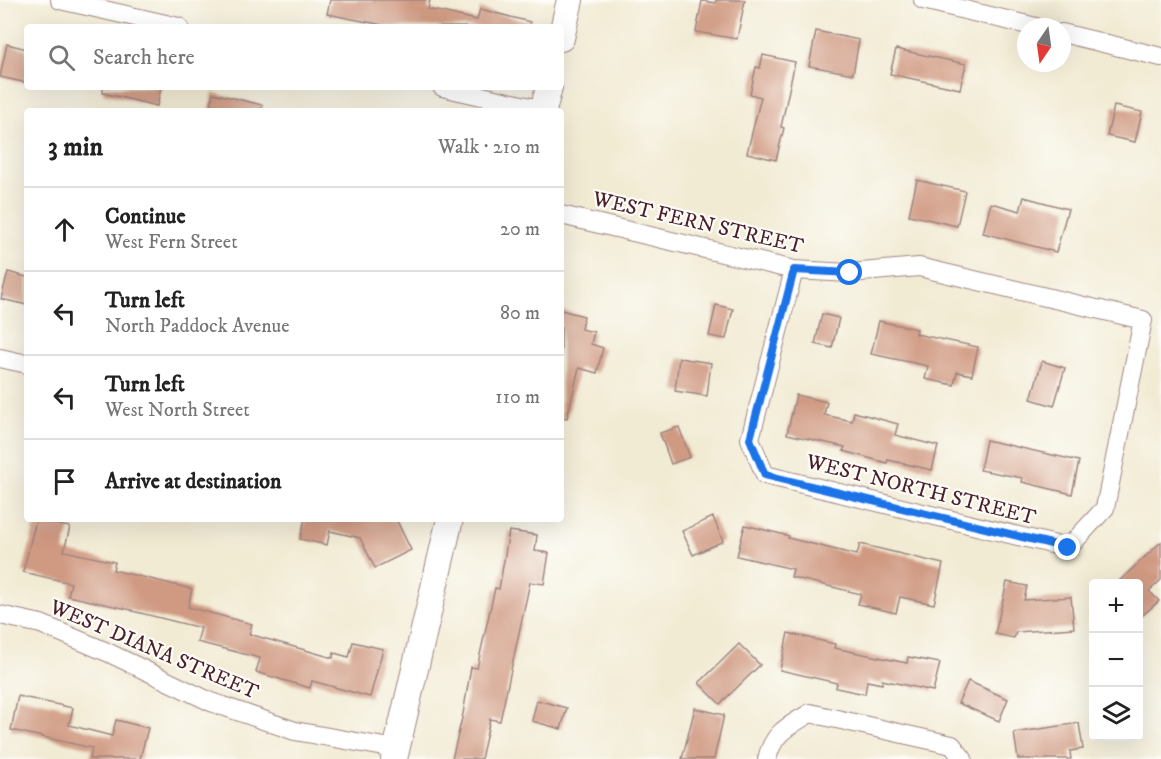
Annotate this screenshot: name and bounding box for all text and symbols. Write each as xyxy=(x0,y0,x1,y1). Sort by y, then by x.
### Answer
north arrow xyxy=(1017,18,1071,72)
search box xyxy=(24,24,564,90)
icon: search xyxy=(45,41,78,74)
text: Search here xyxy=(93,44,195,71)
text: 3 min xyxy=(48,131,103,164)
text: Walk · 210 m xyxy=(438,135,540,160)
street label: WEST FERN STREET xyxy=(589,186,806,260)
text: Continue xyxy=(105,203,186,230)
icon: ahead xyxy=(48,213,81,246)
text: 20 m xyxy=(500,217,540,242)
text: West Fern Street xyxy=(105,230,238,255)
route start xyxy=(836,259,862,285)
text: Turn left xyxy=(105,287,185,314)
icon: left xyxy=(48,297,81,330)
text: 80 m xyxy=(500,301,540,326)
text: North Paddock Avenue xyxy=(105,314,290,339)
text: Turn left xyxy=(105,371,185,398)
icon: left xyxy=(48,381,81,414)
text: 110 m xyxy=(495,385,540,410)
text: West North Street xyxy=(105,398,250,423)
street label: WEST NORTH STREET xyxy=(803,449,1039,531)
icon: arrive xyxy=(48,465,81,498)
text: Arrive at destination xyxy=(105,468,282,495)
route end xyxy=(1054,534,1080,560)
map controls xyxy=(1089,579,1143,741)
button: + xyxy=(1089,579,1143,633)
street label: WEST DIANA STREET xyxy=(45,594,262,706)
button: − xyxy=(1089,633,1143,687)
button: layers xyxy=(1089,687,1143,741)

